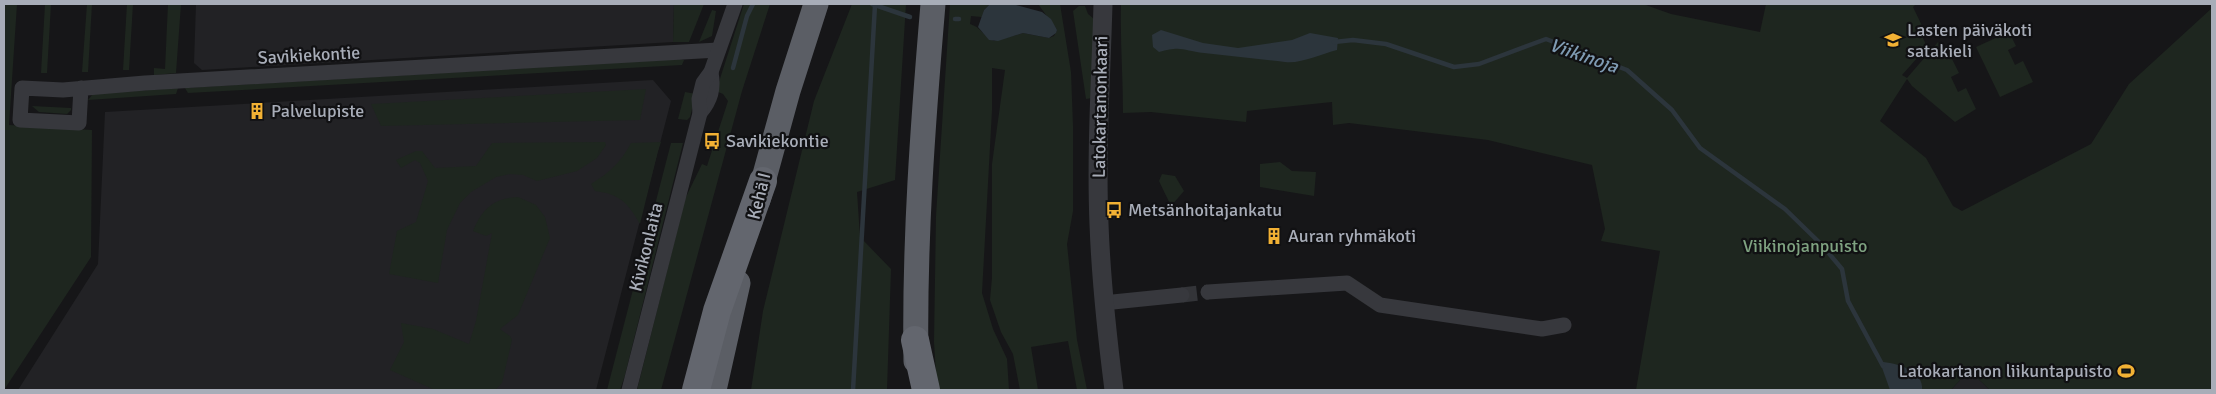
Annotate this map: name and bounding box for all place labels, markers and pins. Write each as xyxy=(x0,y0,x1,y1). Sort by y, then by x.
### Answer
place label: Lasten päiväkoti satakieli xyxy=(1907,19,2032,62)
school or university icon: Lasten päiväkoti satakieli xyxy=(1883,30,1903,50)
place label: Palvelupiste xyxy=(271,100,364,122)
building icon: Palvelupiste xyxy=(247,101,267,121)
place label: Savikiekontie xyxy=(726,130,829,152)
bus stop icon: Savikiekontie xyxy=(702,131,722,151)
place label: Metsänhoitajankatu xyxy=(1128,199,1282,221)
bus stop icon: Metsänhoitajankatu xyxy=(1104,200,1124,220)
place label: Auran ryhmäkoti xyxy=(1288,225,1416,247)
building icon: Auran ryhmäkoti xyxy=(1264,226,1284,246)
place label: Latokartanon liikuntapuisto xyxy=(1898,360,2112,382)
sports icon: Latokartanon liikuntapuisto xyxy=(2116,361,2136,381)

